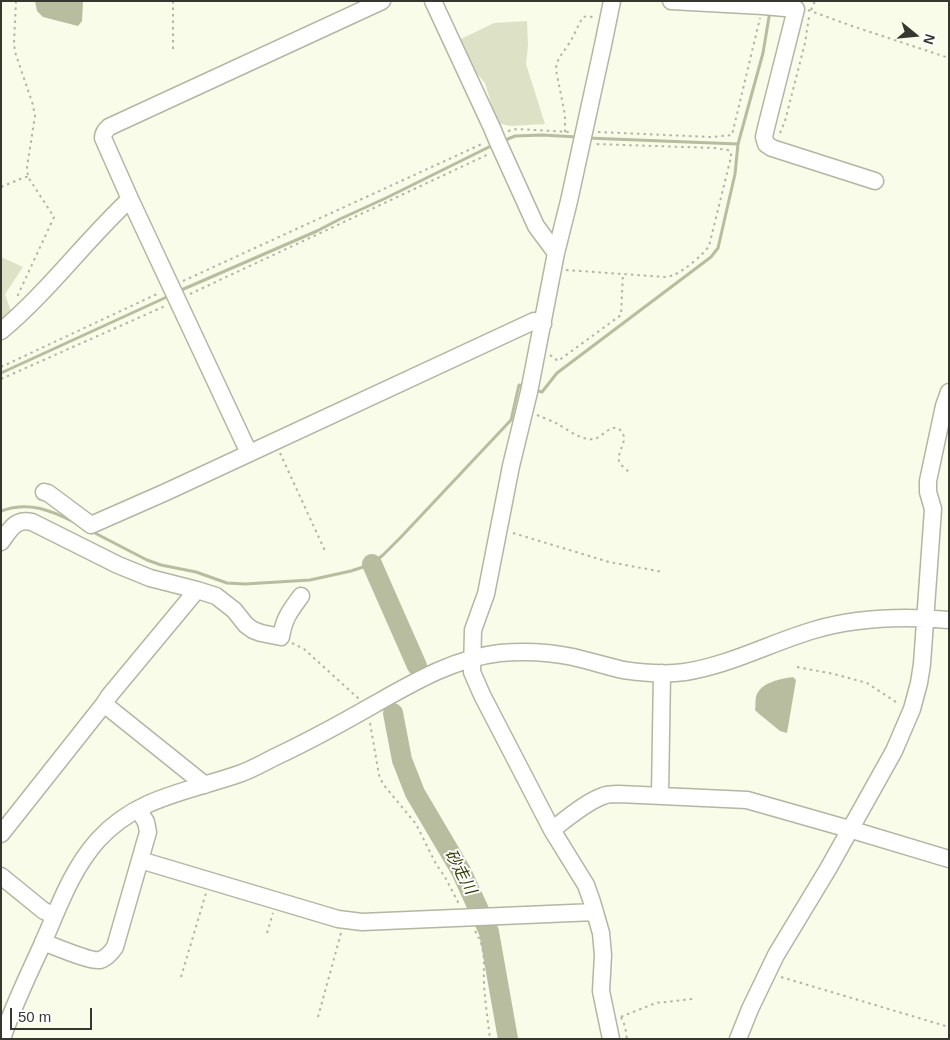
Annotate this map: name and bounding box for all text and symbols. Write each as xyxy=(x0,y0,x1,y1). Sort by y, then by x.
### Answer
north arrow xyxy=(890,10,940,60)
text: N xyxy=(920,32,938,47)
water label: 砂走川 xyxy=(440,846,480,898)
scale bar xyxy=(12,998,95,1030)
text: 50 m xyxy=(18,1008,51,1025)

